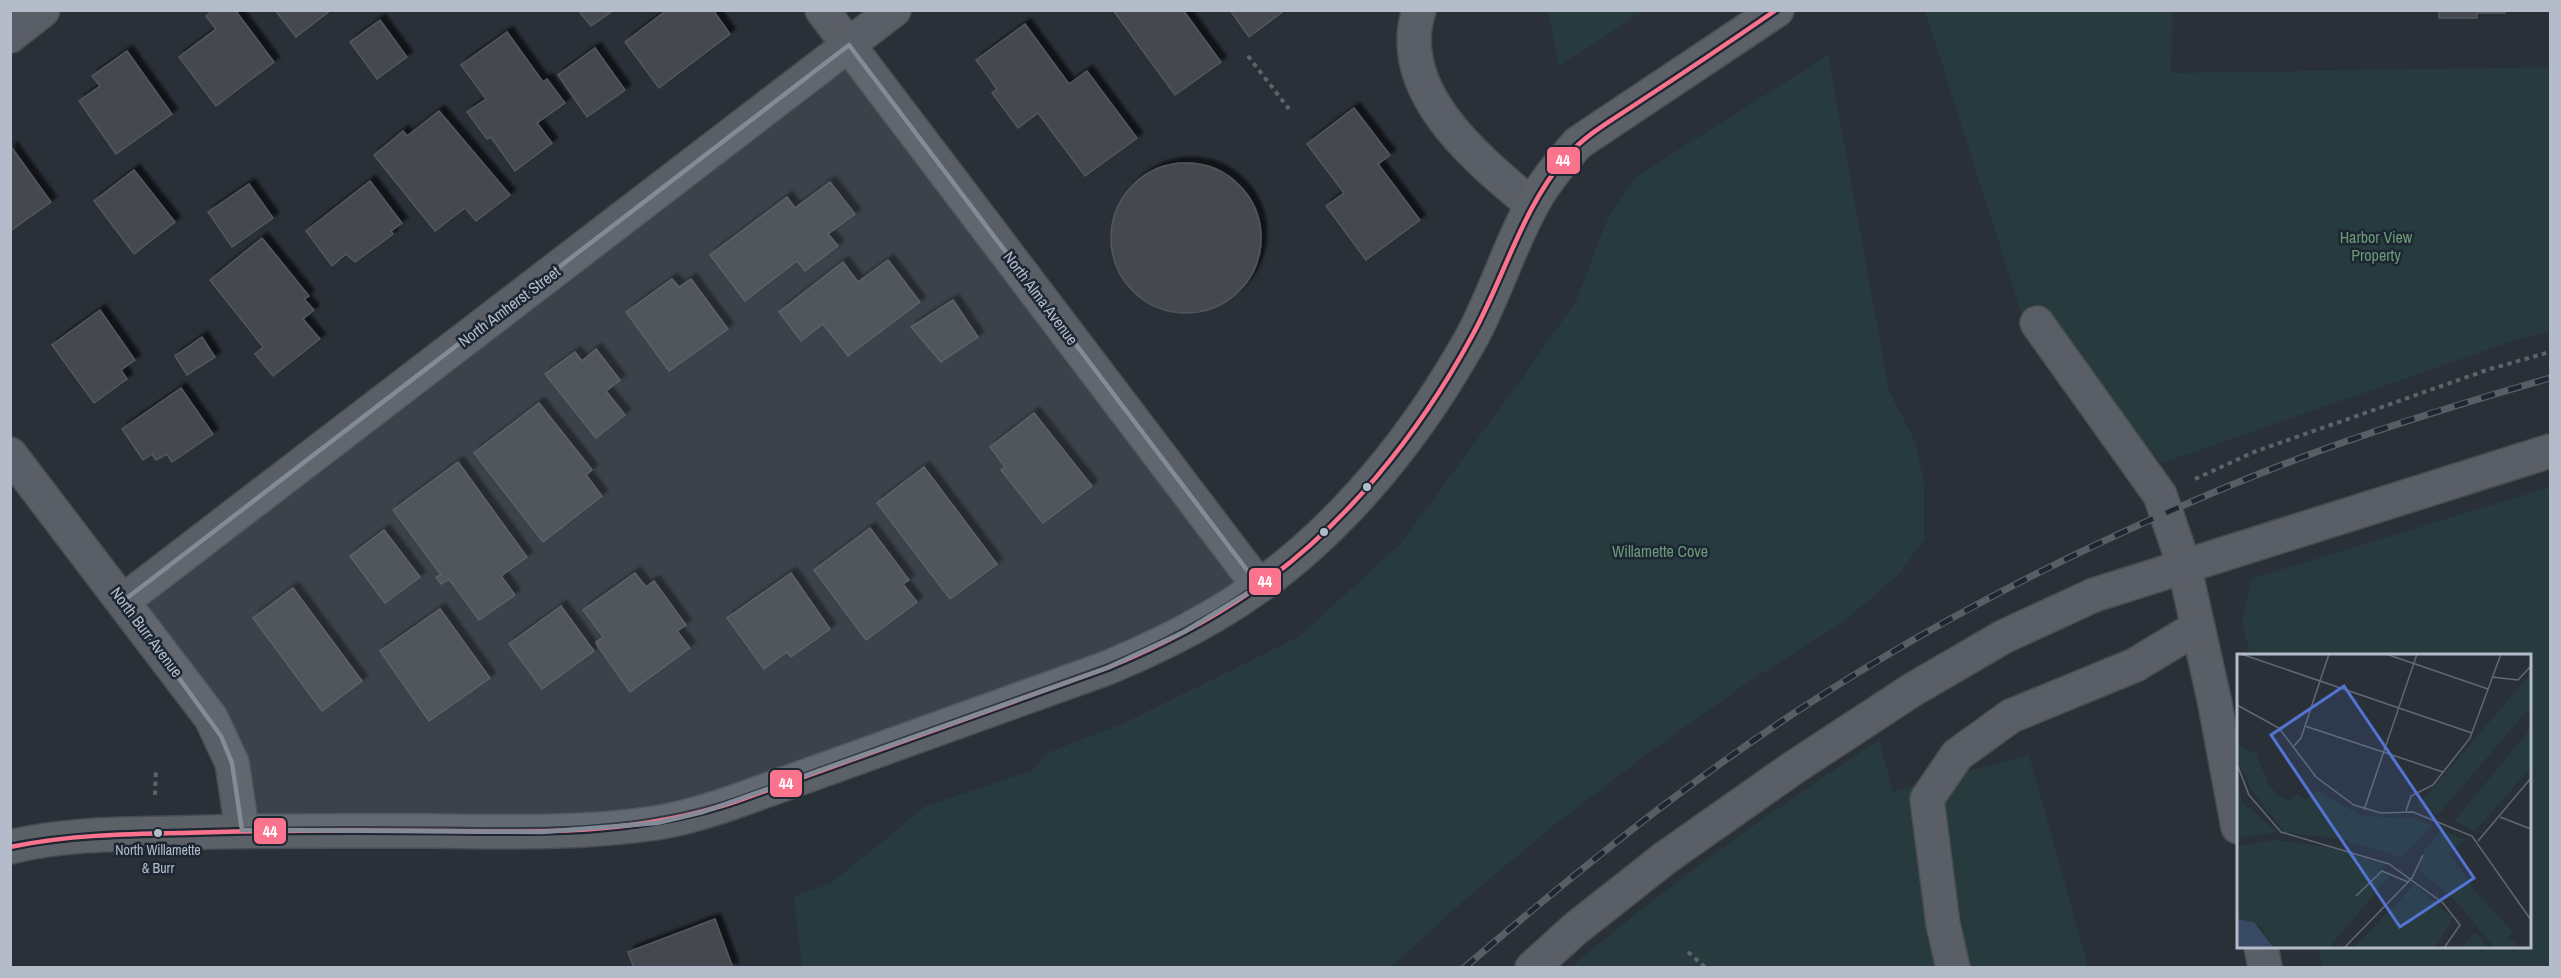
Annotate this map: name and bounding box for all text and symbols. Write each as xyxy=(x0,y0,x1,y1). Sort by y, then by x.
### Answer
line badge: 44 xyxy=(1546,146,1581,175)
text: 44 xyxy=(1556,149,1571,171)
park label: Harbor View Property xyxy=(2340,226,2413,266)
street label: North Alma Avenue xyxy=(998,247,1084,349)
street label: North Amherst Street xyxy=(453,260,565,352)
unlabelled marker xyxy=(1361,481,1373,493)
unlabelled marker xyxy=(1318,526,1330,538)
park label: Willamette Cove xyxy=(1612,540,1708,562)
line badge: 44 xyxy=(1248,567,1282,596)
text: 44 xyxy=(1258,570,1273,592)
street label: North Burr Avenue xyxy=(106,582,188,682)
inset map xyxy=(2237,654,2531,948)
line badge: 44 xyxy=(769,769,803,798)
text: 44 xyxy=(779,772,794,794)
line badge: 44 xyxy=(253,817,287,845)
text: 44 xyxy=(263,820,278,842)
marker: North Willamette & Burr xyxy=(152,827,164,839)
place label: North Willamette & Burr xyxy=(115,841,201,877)

